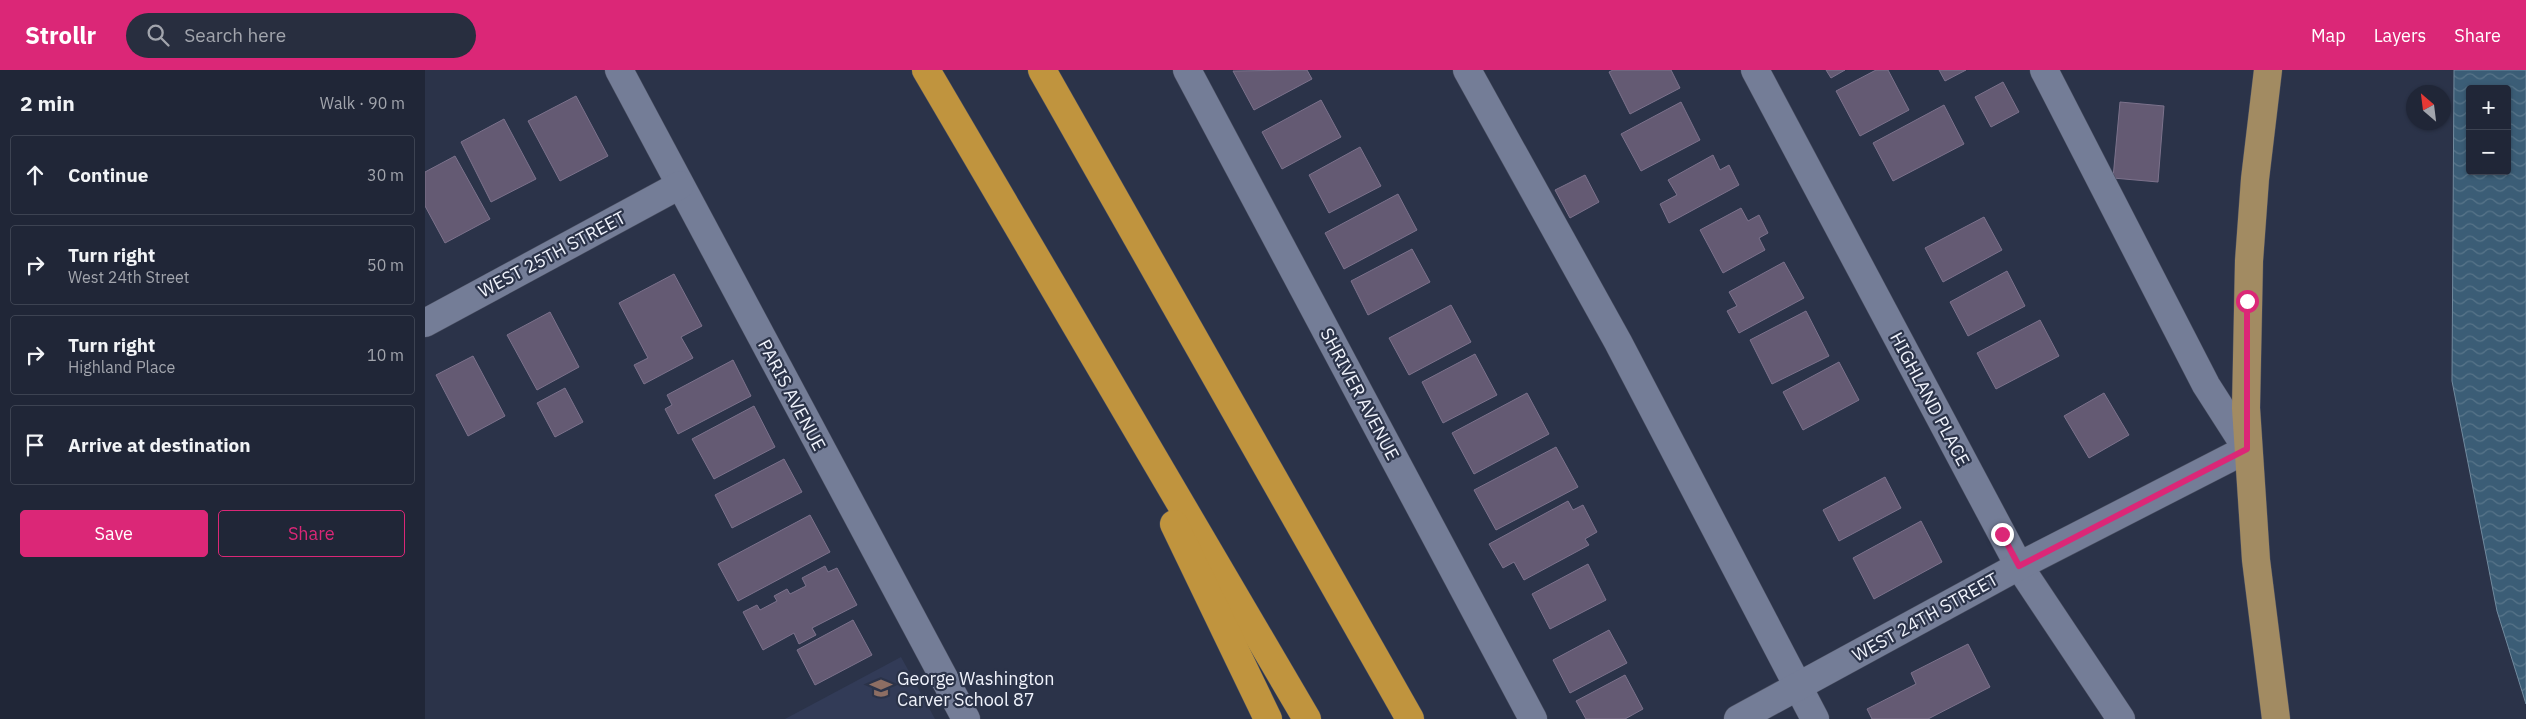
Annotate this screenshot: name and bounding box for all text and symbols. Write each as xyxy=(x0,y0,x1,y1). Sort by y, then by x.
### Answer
search box xyxy=(126,13,476,58)
text: Strollr xyxy=(25,19,96,51)
icon: search xyxy=(144,21,172,49)
text: Search here xyxy=(184,23,286,47)
text: Map xyxy=(2311,24,2346,47)
text: Layers xyxy=(2374,24,2426,47)
text: Share xyxy=(2454,24,2501,47)
north arrow xyxy=(2406,85,2451,130)
map controls xyxy=(2466,85,2511,175)
button: + xyxy=(2466,85,2511,130)
text: 2 min xyxy=(20,89,75,117)
text: Walk · 90 m xyxy=(320,93,405,113)
button: − xyxy=(2466,130,2511,175)
icon: ahead xyxy=(21,161,49,189)
text: Continue xyxy=(68,163,148,187)
text: 30 m xyxy=(367,165,404,185)
street label: WEST 25TH STREET xyxy=(474,205,630,303)
text: Turn right xyxy=(68,243,155,267)
icon: right xyxy=(21,251,49,279)
text: 50 m xyxy=(367,255,404,275)
text: West 24th Street xyxy=(68,267,189,287)
route start xyxy=(2236,290,2259,313)
street label: SHRIVER AVENUE xyxy=(1315,324,1405,464)
street label: HIGHLAND PLACE xyxy=(1885,328,1975,470)
text: Turn right xyxy=(68,333,155,357)
street label: PARIS AVENUE xyxy=(753,335,831,455)
icon: right xyxy=(21,341,49,369)
text: 10 m xyxy=(367,345,404,365)
text: Highland Place xyxy=(68,357,175,377)
icon: arrive xyxy=(21,431,49,459)
text: Arrive at destination xyxy=(68,433,251,457)
button: Save xyxy=(20,510,208,557)
button: Share xyxy=(218,510,405,557)
route end xyxy=(1991,523,2014,546)
street label: WEST 24TH STREET xyxy=(1848,567,2002,667)
place label: George Washington Carver School 87 xyxy=(897,667,1054,711)
school or university icon: George Washington Carver School 87 xyxy=(868,675,894,701)

